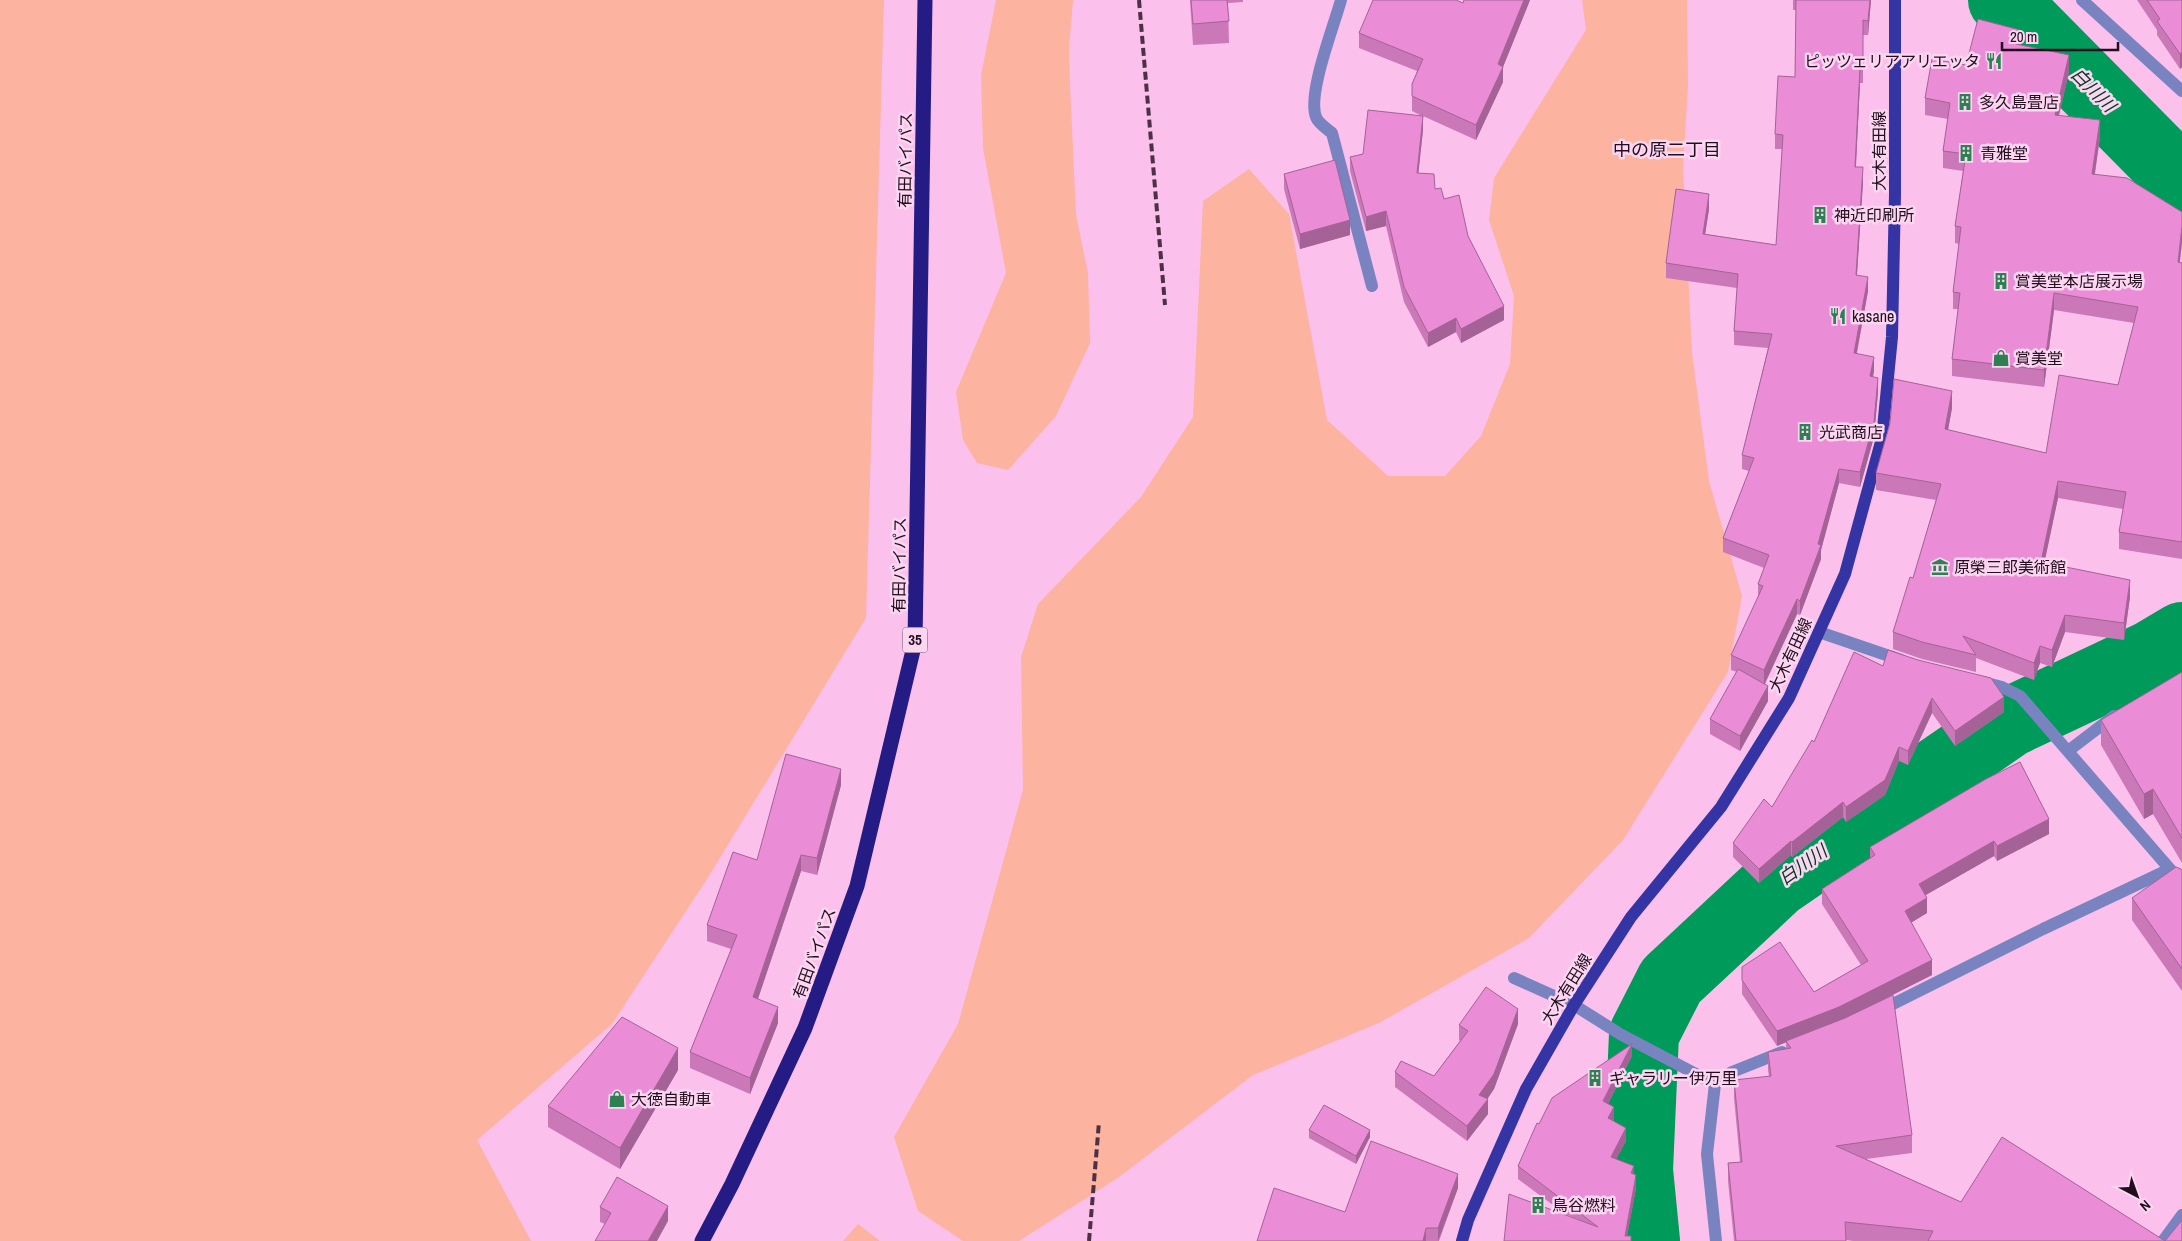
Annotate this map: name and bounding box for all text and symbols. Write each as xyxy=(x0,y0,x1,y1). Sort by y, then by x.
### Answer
scale bar xyxy=(2002,20,2118,52)
text: 20 m xyxy=(2010,26,2037,47)
place label: ピッツェリアアリエッタ xyxy=(1804,50,1980,72)
restaurant icon: ピッツェリアアリエッタ xyxy=(1984,51,2004,71)
water label: 白川川 xyxy=(2065,62,2123,119)
place label: 多久島畳店 xyxy=(1979,91,2059,113)
building icon: 多久島畳店 xyxy=(1955,92,1975,112)
street label: 大木有田線 xyxy=(1868,111,1890,191)
street label: 有田バイパス xyxy=(893,112,917,208)
district label: 中の原二丁目 xyxy=(1613,137,1721,162)
place label: 青雅堂 xyxy=(1980,142,2028,164)
building icon: 青雅堂 xyxy=(1956,143,1976,163)
place label: 神近印刷所 xyxy=(1834,204,1914,226)
building icon: 神近印刷所 xyxy=(1810,205,1830,225)
place label: 賞美堂本店展示場 xyxy=(2015,270,2143,292)
building icon: 賞美堂本店展示場 xyxy=(1991,271,2011,291)
place label: kasane xyxy=(1852,305,1894,327)
restaurant icon: kasane xyxy=(1828,306,1848,326)
place label: 賞美堂 xyxy=(2015,347,2063,369)
shop icon: 賞美堂 xyxy=(1991,348,2011,368)
place label: 光武商店 xyxy=(1819,421,1883,443)
building icon: 光武商店 xyxy=(1795,422,1815,442)
street label: 有田バイパス xyxy=(887,517,911,613)
place label: 原榮三郎美術館 xyxy=(1954,556,2066,578)
museum icon: 原榮三郎美術館 xyxy=(1930,557,1950,577)
street label: 大木有田線 xyxy=(1763,614,1817,696)
road number: 35 xyxy=(902,628,928,652)
water label: 白川川 xyxy=(1773,838,1834,890)
street label: 有田バイパス xyxy=(787,904,841,1002)
street label: 大木有田線 xyxy=(1535,949,1597,1029)
place label: ギャラリー伊万里 xyxy=(1609,1067,1737,1089)
building icon: ギャラリー伊万里 xyxy=(1585,1068,1605,1088)
place label: 大徳自動車 xyxy=(631,1088,711,1110)
shop icon: 大徳自動車 xyxy=(607,1089,627,1109)
north arrow xyxy=(2112,1171,2162,1221)
place label: 鳥谷燃料 xyxy=(1552,1194,1616,1216)
building icon: 鳥谷燃料 xyxy=(1528,1195,1548,1215)
text: N xyxy=(2136,1196,2155,1215)

